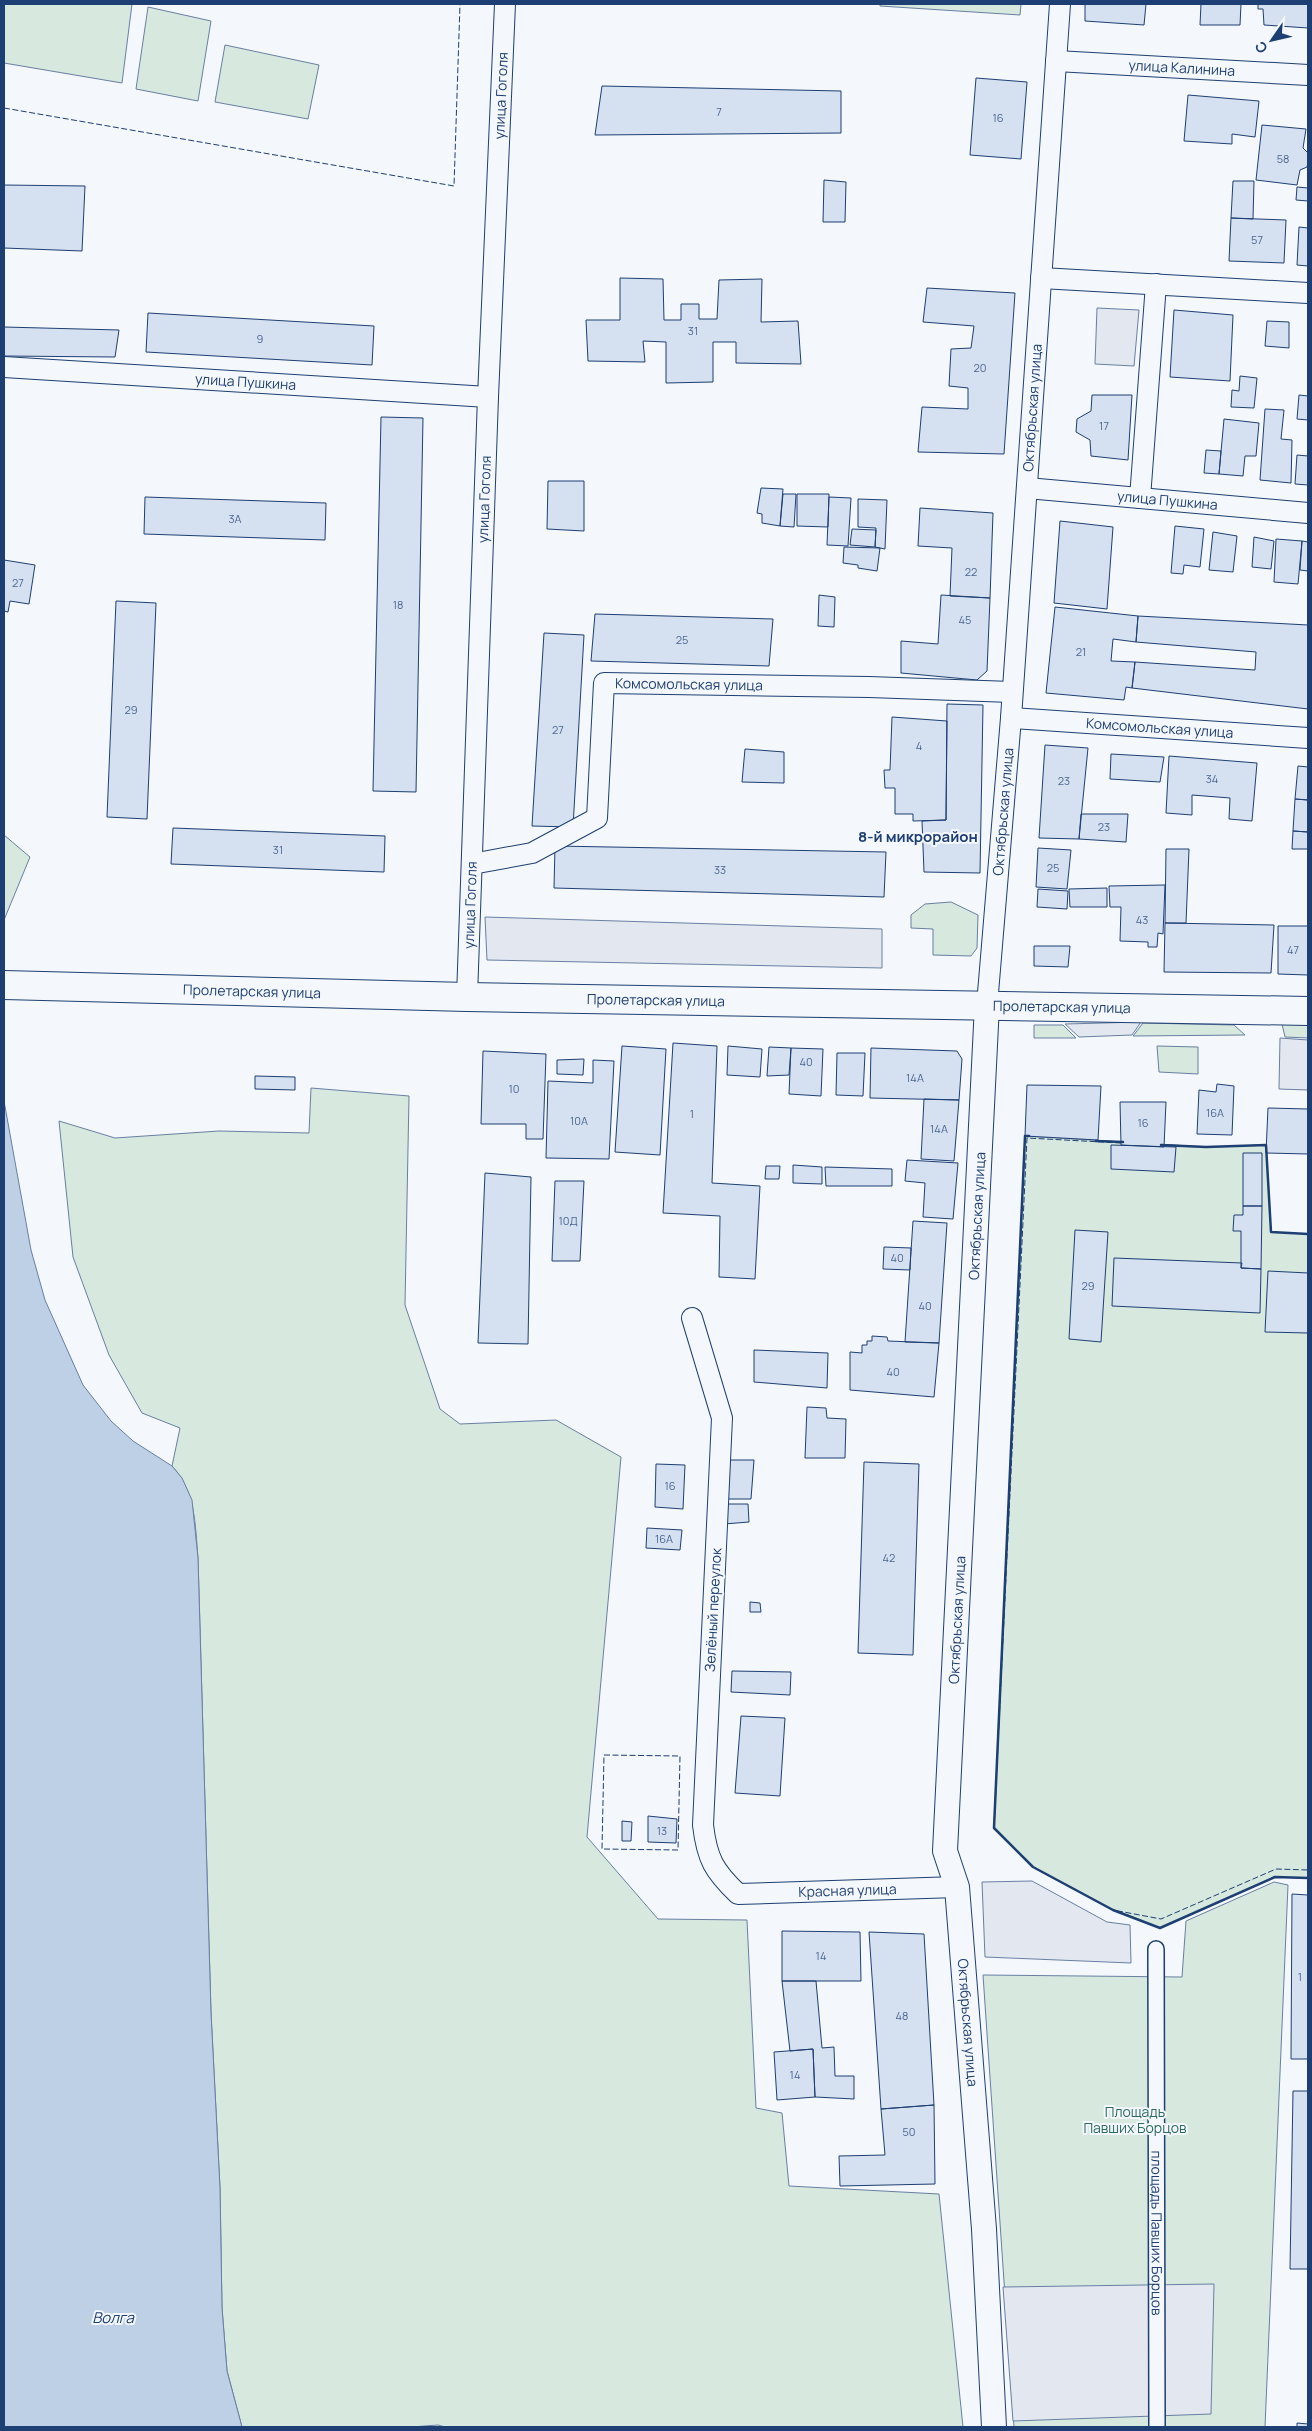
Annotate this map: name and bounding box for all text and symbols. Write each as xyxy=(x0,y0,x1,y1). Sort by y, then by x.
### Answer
north arrow xyxy=(1247,15,1297,65)
text: С xyxy=(1250,38,1272,57)
street label: улица Гоголя xyxy=(489,52,512,140)
street label: улица Калинина xyxy=(1128,55,1236,80)
house number: 7 xyxy=(716,104,722,119)
house number: 16 xyxy=(992,110,1004,125)
house number: 58 xyxy=(1277,151,1289,166)
house number: 57 xyxy=(1251,232,1263,247)
house number: 31 xyxy=(688,323,698,338)
house number: 9 xyxy=(257,331,264,346)
street label: Октябрьская улица xyxy=(1018,343,1046,472)
house number: 20 xyxy=(974,360,986,375)
street label: улица Пушкина xyxy=(195,369,297,394)
house number: 17 xyxy=(1099,418,1109,433)
street label: улица Гоголя xyxy=(473,455,495,543)
street label: улица Пушкина xyxy=(1116,486,1219,514)
house number: 3А xyxy=(228,511,242,526)
house number: 22 xyxy=(965,564,977,579)
house number: 27 xyxy=(12,575,24,590)
house number: 18 xyxy=(393,597,403,612)
house number: 45 xyxy=(959,612,971,627)
house number: 25 xyxy=(676,632,688,647)
house number: 21 xyxy=(1076,644,1086,659)
street label: Комсомольская улица xyxy=(615,673,763,694)
house number: 29 xyxy=(124,702,138,717)
street label: Комсомольская улица xyxy=(1085,713,1234,742)
house number: 27 xyxy=(552,722,564,737)
house number: 4 xyxy=(916,738,922,753)
street label: Октябрьская улица xyxy=(988,747,1017,876)
house number: 34 xyxy=(1206,771,1218,786)
house number: 23 xyxy=(1058,773,1070,788)
house number: 23 xyxy=(1098,819,1110,834)
district label: 8-й микрорайон xyxy=(858,826,978,847)
house number: 31 xyxy=(273,842,283,857)
house number: 25 xyxy=(1047,860,1059,875)
street label: улица Гоголя xyxy=(459,861,481,949)
house number: 33 xyxy=(714,862,726,877)
house number: 43 xyxy=(1136,912,1148,927)
house number: 47 xyxy=(1287,942,1299,957)
street label: Пролетарская улица xyxy=(183,980,321,1002)
street label: Пролетарская улица xyxy=(587,989,725,1010)
street label: Пролетарская улица xyxy=(993,996,1131,1017)
house number: 40 xyxy=(799,1054,813,1069)
house number: 14А xyxy=(906,1070,924,1085)
house number: 10 xyxy=(508,1081,520,1096)
house number: 16А xyxy=(1206,1105,1224,1120)
house number: 1 xyxy=(690,1106,694,1121)
house number: 10А xyxy=(570,1113,588,1128)
house number: 16 xyxy=(1137,1115,1149,1130)
house number: 14А xyxy=(930,1121,948,1136)
street label: Октябрьская улица xyxy=(964,1152,989,1280)
house number: 10Д xyxy=(558,1213,578,1228)
house number: 40 xyxy=(890,1250,904,1265)
house number: 29 xyxy=(1081,1278,1095,1293)
house number: 40 xyxy=(918,1298,932,1313)
house number: 40 xyxy=(886,1364,900,1379)
house number: 16 xyxy=(664,1478,676,1493)
house number: 16А xyxy=(655,1531,673,1546)
street label: Зелёный переулок xyxy=(700,1546,725,1672)
house number: 42 xyxy=(883,1550,895,1565)
street label: Октябрьская улица xyxy=(944,1556,969,1684)
house number: 13 xyxy=(657,1823,667,1838)
street label: Красная улица xyxy=(798,1879,897,1901)
house number: 14 xyxy=(816,1948,826,1963)
street label: Октябрьская улица xyxy=(954,1958,983,2087)
house number: 1 xyxy=(1298,1969,1302,1984)
house number: 48 xyxy=(896,2008,908,2023)
house number: 14 xyxy=(790,2067,800,2082)
park label: Площадь Павших Борцов xyxy=(1083,2102,1187,2137)
house number: 50 xyxy=(902,2124,916,2139)
street label: площадь Павших Борцов xyxy=(1147,2151,1167,2316)
water label: Волга xyxy=(92,2307,135,2328)

